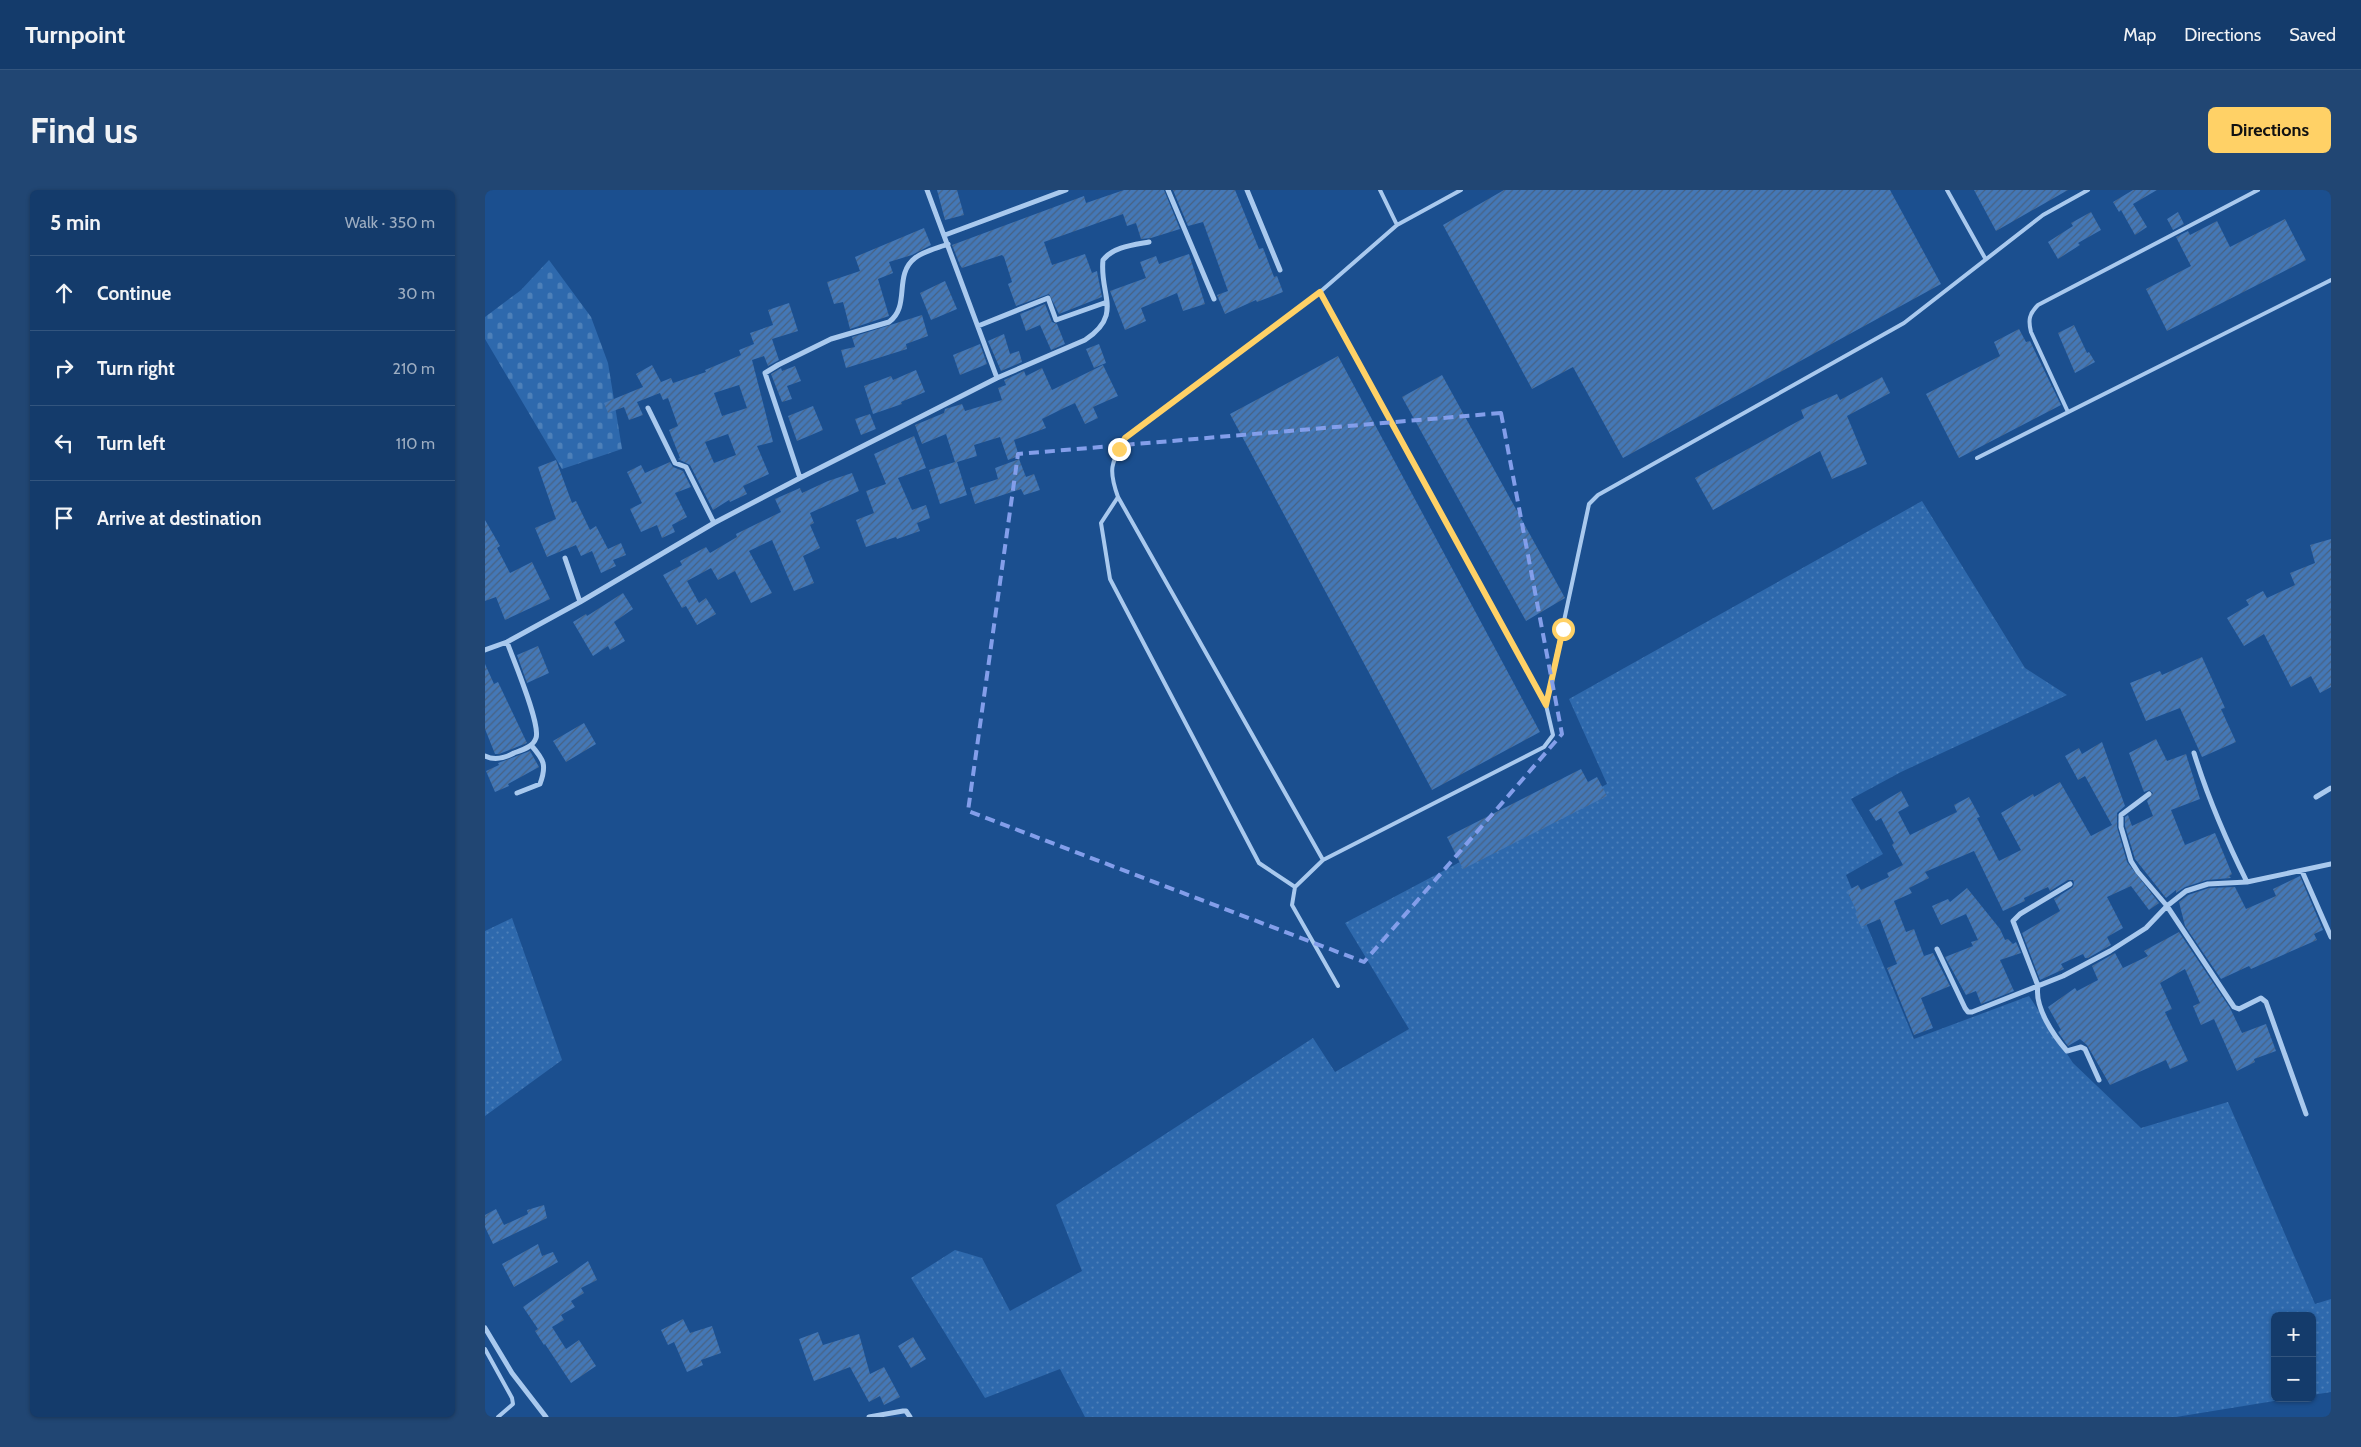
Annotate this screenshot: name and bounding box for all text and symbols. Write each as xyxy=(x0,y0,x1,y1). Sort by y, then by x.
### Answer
text: Turnpoint xyxy=(25,20,125,49)
text: Map xyxy=(2123,24,2156,46)
text: Directions xyxy=(2184,24,2261,46)
text: Saved xyxy=(2289,24,2336,46)
button: Directions xyxy=(2208,107,2331,153)
text: Find us xyxy=(30,109,138,152)
text: 5 min xyxy=(50,210,101,235)
text: Walk · 350 m xyxy=(345,213,435,232)
icon: ahead xyxy=(50,279,78,307)
text: Continue xyxy=(97,282,171,305)
text: 30 m xyxy=(398,284,435,303)
icon: right xyxy=(50,354,78,382)
text: Turn right xyxy=(97,357,175,380)
text: 210 m xyxy=(393,359,435,378)
icon: left xyxy=(50,429,78,457)
text: Turn left xyxy=(97,432,165,455)
text: 110 m xyxy=(396,434,435,453)
route end xyxy=(1108,438,1131,461)
icon: arrive xyxy=(50,504,78,532)
text: Arrive at destination xyxy=(97,507,261,530)
route start xyxy=(1552,618,1575,641)
map controls xyxy=(2271,1312,2316,1402)
button: + xyxy=(2271,1312,2316,1357)
button: − xyxy=(2271,1357,2316,1402)

